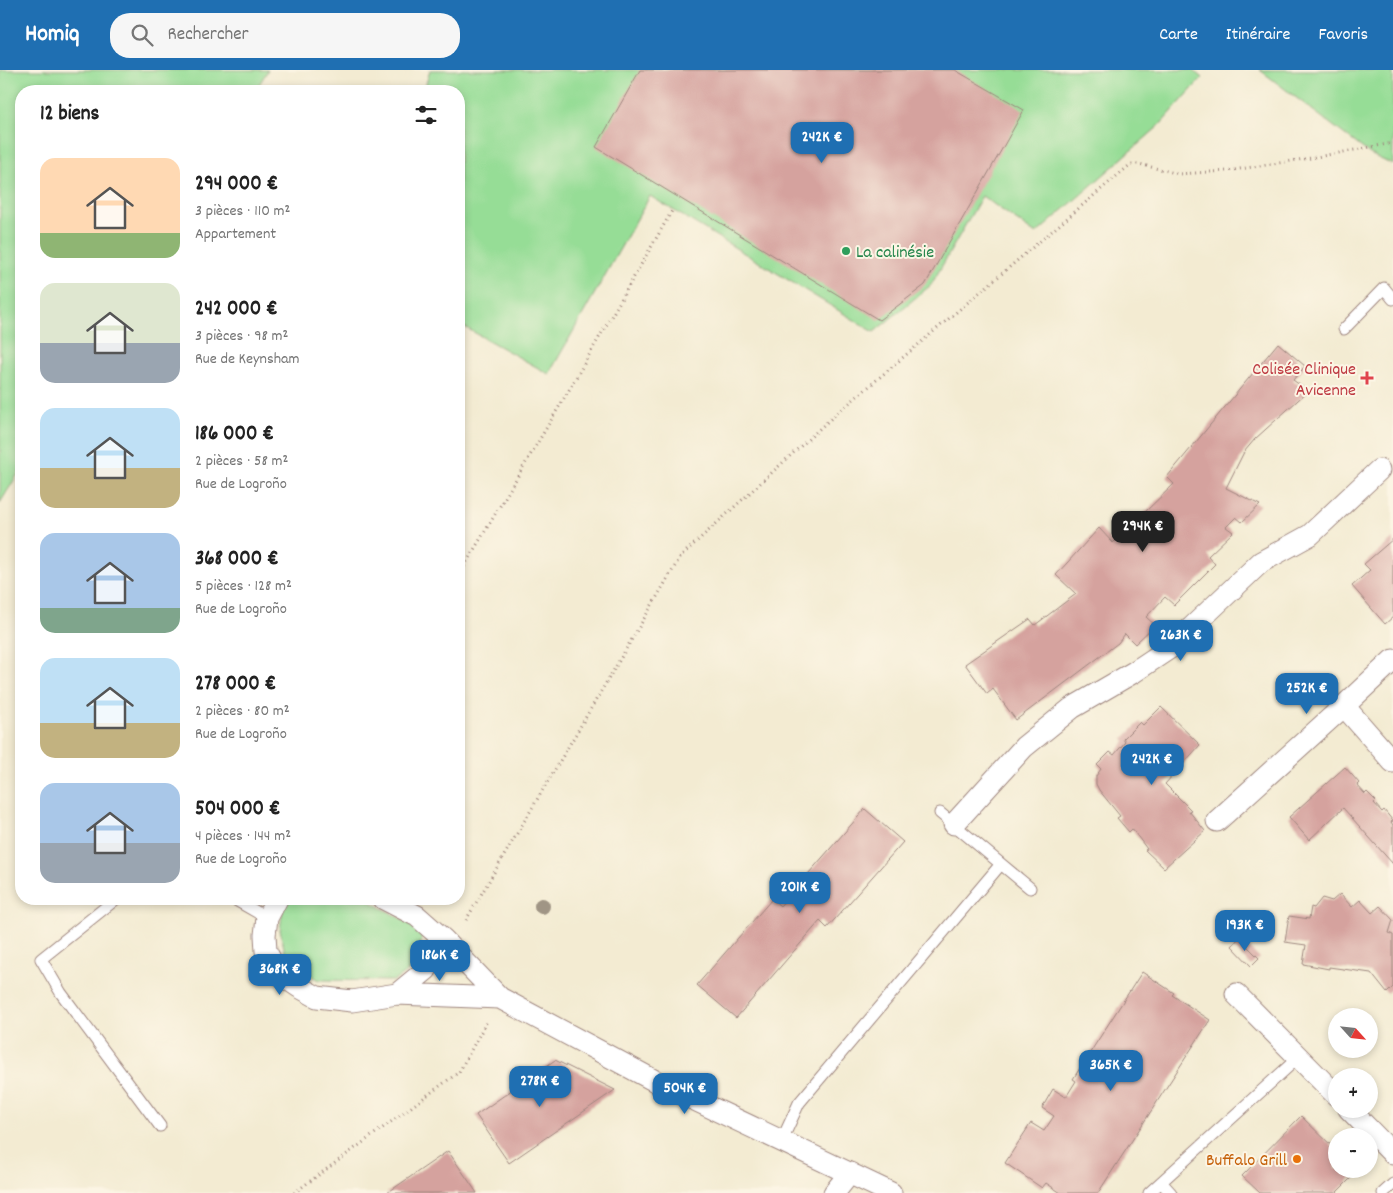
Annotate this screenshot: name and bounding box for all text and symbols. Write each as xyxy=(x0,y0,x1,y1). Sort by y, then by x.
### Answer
search box xyxy=(110,13,460,58)
text: Homiq xyxy=(25,18,80,52)
icon: search xyxy=(128,21,156,49)
text: Rechercher xyxy=(168,22,249,49)
text: Carte xyxy=(1159,23,1198,48)
text: Itinéraire xyxy=(1226,23,1290,48)
text: Favoris xyxy=(1318,23,1368,48)
text: 12 biens xyxy=(40,100,99,130)
icon: filters xyxy=(412,101,440,129)
pin: 242K € xyxy=(781,122,863,164)
text: 242K € xyxy=(802,126,842,149)
text: 294 000 € xyxy=(195,170,278,200)
icon: home xyxy=(80,178,140,238)
text: 3 pièces · 110 m² xyxy=(195,200,290,223)
text: Appartement xyxy=(195,223,276,246)
place label: La calinésie xyxy=(856,241,934,266)
marker: La calinésie xyxy=(840,245,852,257)
text: 242 000 € xyxy=(195,295,278,325)
icon: home xyxy=(80,303,140,363)
text: 3 pièces · 98 m² xyxy=(195,325,288,348)
text: Rue de Keynsham xyxy=(195,348,299,371)
place label: Colisée Clinique Avicenne xyxy=(1252,358,1356,404)
marker: Colisée Clinique Avicenne xyxy=(1360,371,1374,385)
text: 186 000 € xyxy=(195,420,274,450)
icon: home xyxy=(80,428,140,488)
text: 2 pièces · 58 m² xyxy=(195,450,288,473)
text: Rue de Logroño xyxy=(195,473,287,496)
pin: 294K € xyxy=(1102,510,1184,553)
text: 294K € xyxy=(1123,515,1163,538)
text: 368 000 € xyxy=(195,545,279,575)
icon: home xyxy=(80,553,140,613)
text: 5 pièces · 128 m² xyxy=(195,575,292,598)
text: Rue de Logroño xyxy=(195,598,287,621)
pin: 263K € xyxy=(1140,620,1222,662)
text: 263K € xyxy=(1160,624,1202,647)
text: 278 000 € xyxy=(195,670,276,700)
pin: 252K € xyxy=(1266,672,1348,715)
text: 252K € xyxy=(1286,677,1328,700)
icon: home xyxy=(80,678,140,738)
text: 2 pièces · 80 m² xyxy=(195,700,290,723)
text: Rue de Logroño xyxy=(195,723,287,746)
pin: 242K € xyxy=(1111,744,1193,786)
text: 242K € xyxy=(1132,748,1172,771)
text: 504 000 € xyxy=(195,795,281,825)
icon: home xyxy=(80,803,140,863)
text: 4 pièces · 144 m² xyxy=(195,825,291,848)
text: Rue de Logroño xyxy=(195,848,287,871)
pin: 201K € xyxy=(759,872,841,914)
text: 201K € xyxy=(780,876,820,899)
pin: 193K € xyxy=(1204,910,1286,952)
text: 193K € xyxy=(1226,914,1264,937)
pin: 186K € xyxy=(399,940,481,982)
text: 186K € xyxy=(421,944,459,967)
pin: 368K € xyxy=(239,954,321,996)
text: 368K € xyxy=(259,958,301,981)
north arrow xyxy=(1328,1008,1378,1058)
map controls xyxy=(1328,1008,1378,1178)
pin: 365K € xyxy=(1070,1050,1152,1092)
text: 365K € xyxy=(1090,1054,1132,1077)
pin: 278K € xyxy=(499,1066,581,1108)
button: + xyxy=(1328,1068,1378,1118)
text: 278K € xyxy=(520,1070,560,1093)
pin: 504K € xyxy=(644,1072,726,1115)
text: 504K € xyxy=(664,1077,706,1100)
button: − xyxy=(1328,1128,1378,1178)
place label: Buffalo Grill xyxy=(1206,1149,1288,1174)
marker: Buffalo Grill xyxy=(1291,1153,1303,1165)

